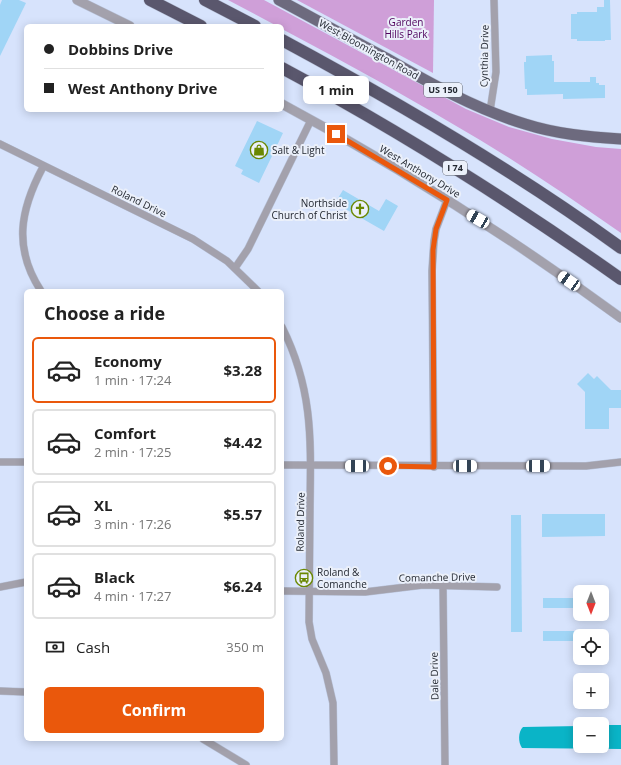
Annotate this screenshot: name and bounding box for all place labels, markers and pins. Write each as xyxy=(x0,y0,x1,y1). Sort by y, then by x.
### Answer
shop icon: Salt & Light xyxy=(249,140,269,160)
place label: Salt & Light xyxy=(272,143,325,157)
place label: Northside Church of Christ xyxy=(271,196,347,222)
church icon: Northside Church of Christ xyxy=(350,199,370,219)
place label: Roland & Comanche xyxy=(317,565,367,591)
bus stop icon: Roland & Comanche xyxy=(294,568,314,588)

